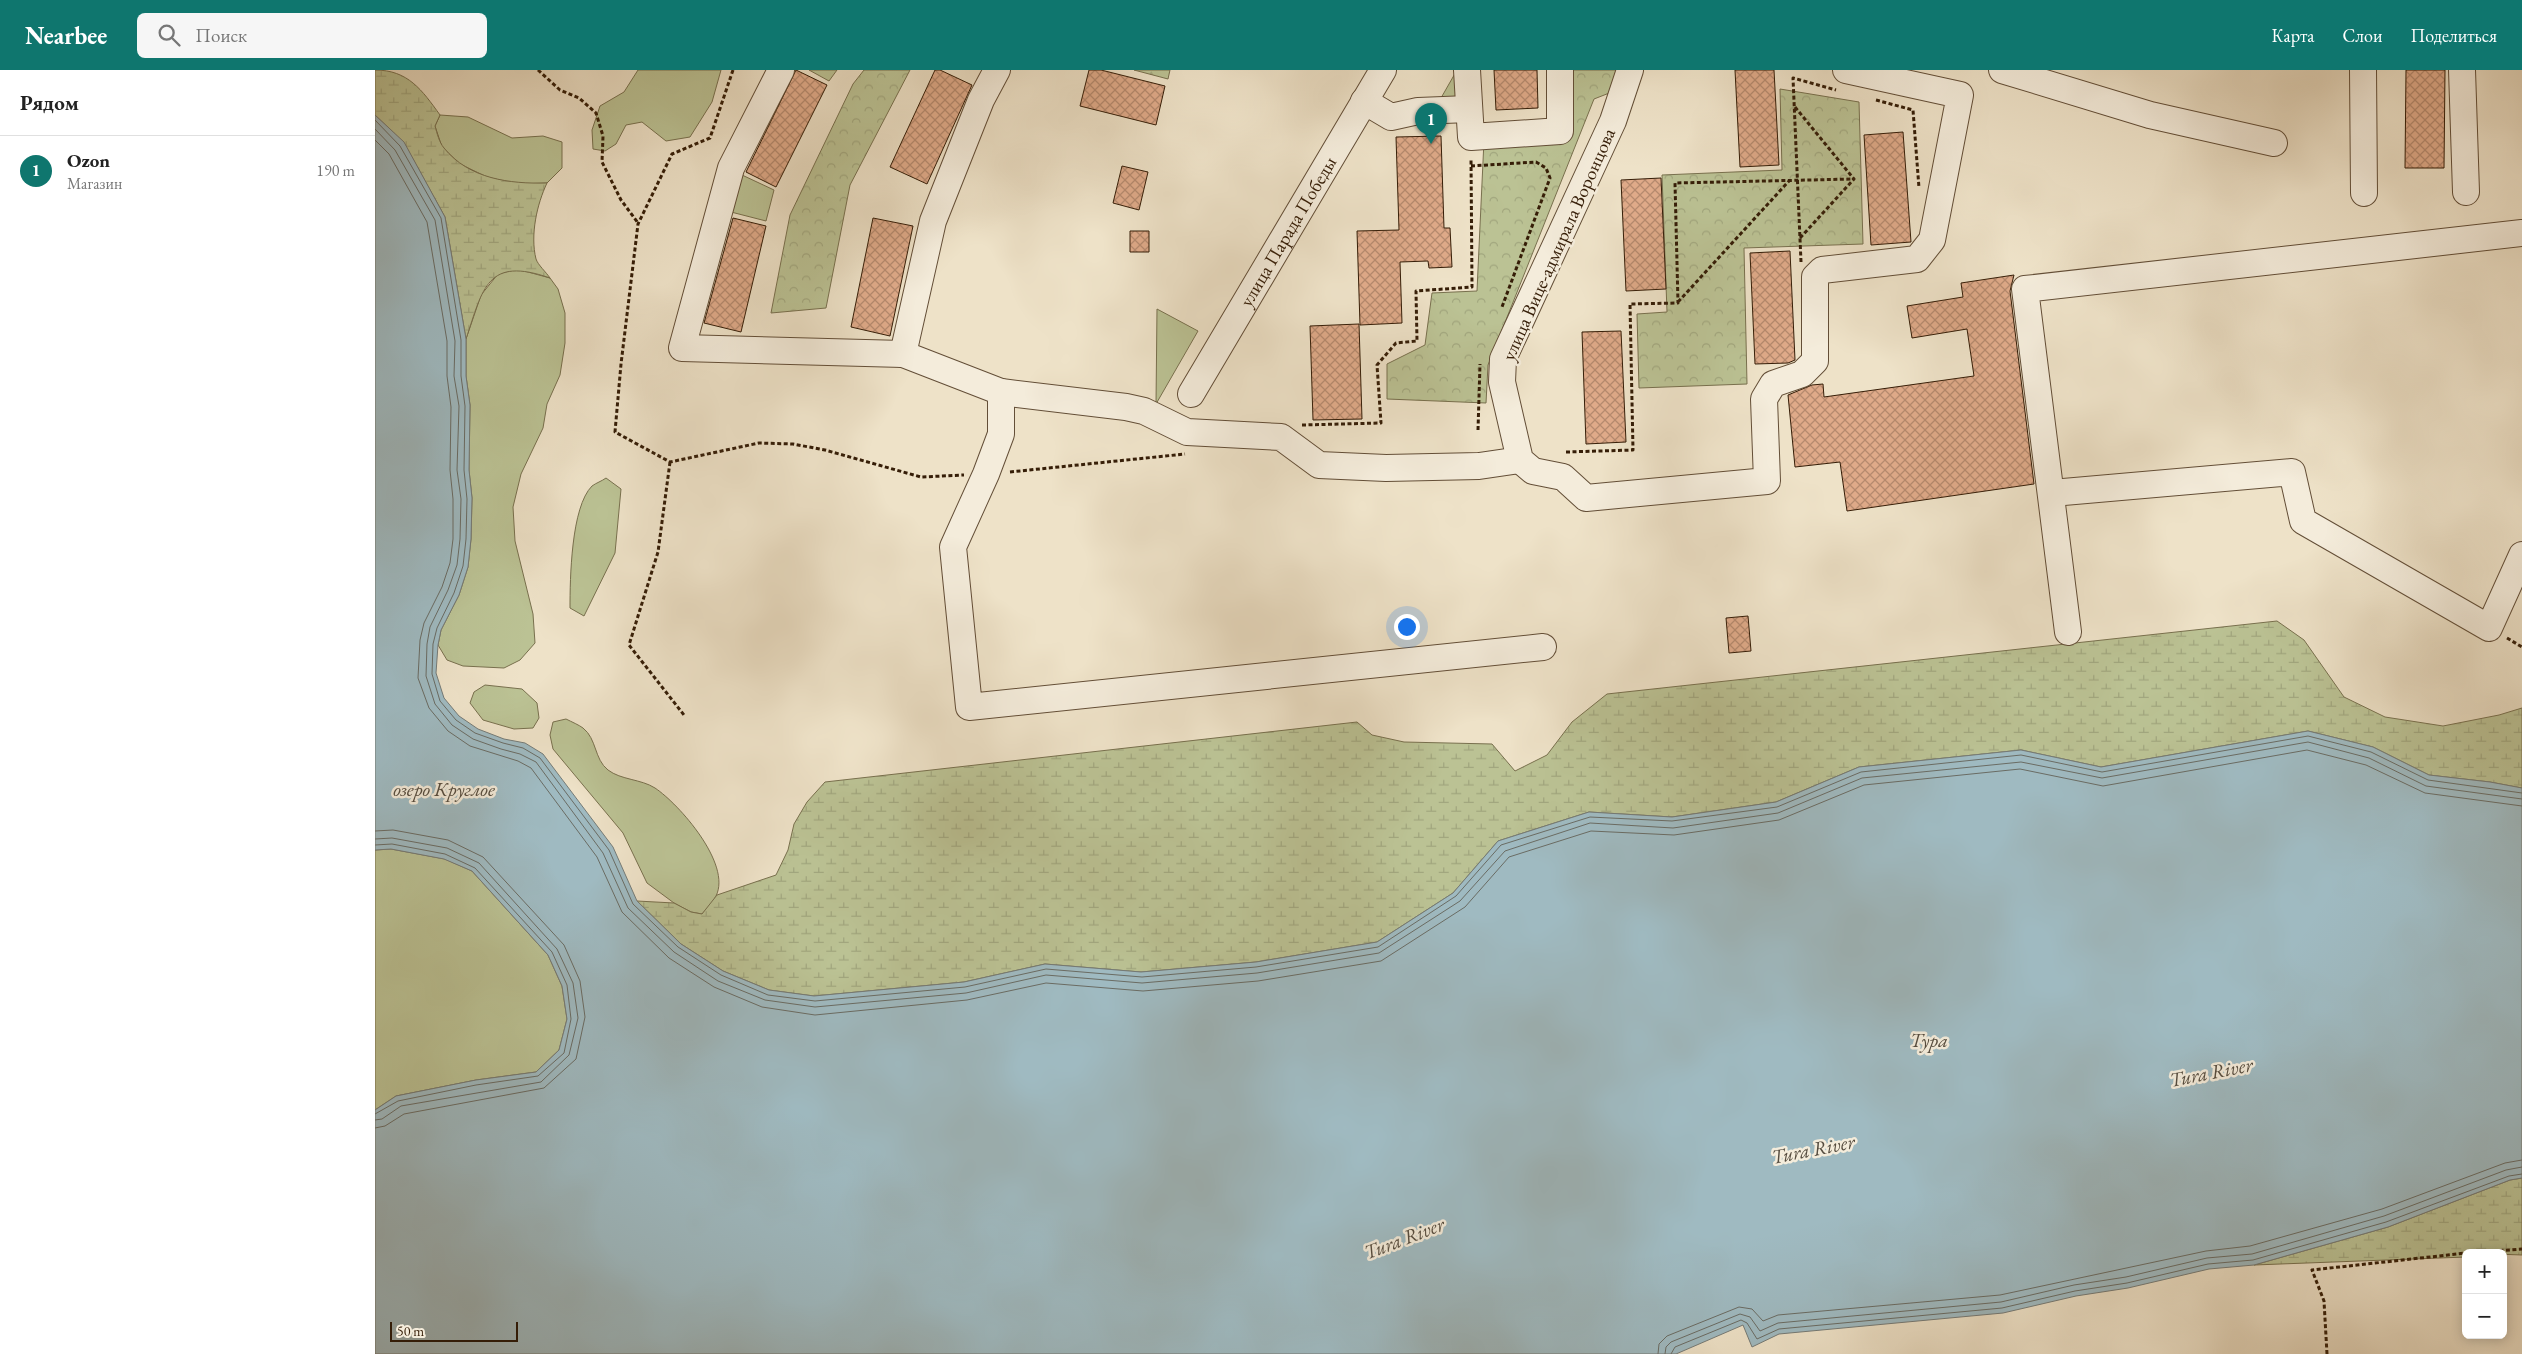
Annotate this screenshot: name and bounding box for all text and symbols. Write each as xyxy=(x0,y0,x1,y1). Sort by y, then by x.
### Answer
search box xyxy=(137,13,487,58)
text: Nearbee xyxy=(25,20,107,51)
icon: search xyxy=(155,21,183,49)
text: Поиск xyxy=(195,23,247,48)
text: Карта xyxy=(2272,24,2315,47)
text: Слои xyxy=(2343,24,2382,47)
text: Поделиться xyxy=(2410,24,2497,47)
text: Рядом xyxy=(20,89,79,116)
pin: 1 xyxy=(1415,103,1447,144)
street label: улица Вице-адмирала Воронцова xyxy=(1496,124,1621,364)
text: Ozon xyxy=(67,148,110,173)
street label: улица Парада Победы xyxy=(1234,152,1342,311)
text: 1 xyxy=(32,160,40,181)
text: 190 m xyxy=(316,160,355,181)
text: Магазин xyxy=(67,173,122,194)
your location xyxy=(1394,614,1420,640)
water label: озеро Круглое xyxy=(393,776,495,802)
water label: Тура xyxy=(1910,1027,1948,1053)
water label: Tura River xyxy=(2167,1051,2256,1093)
water label: Tura River xyxy=(1769,1128,1858,1170)
water label: Tura River xyxy=(1360,1210,1449,1265)
map controls xyxy=(2462,1249,2507,1339)
button: + xyxy=(2462,1249,2507,1294)
button: − xyxy=(2462,1294,2507,1339)
scale bar xyxy=(390,1319,517,1342)
text: 50 m xyxy=(397,1322,424,1340)

